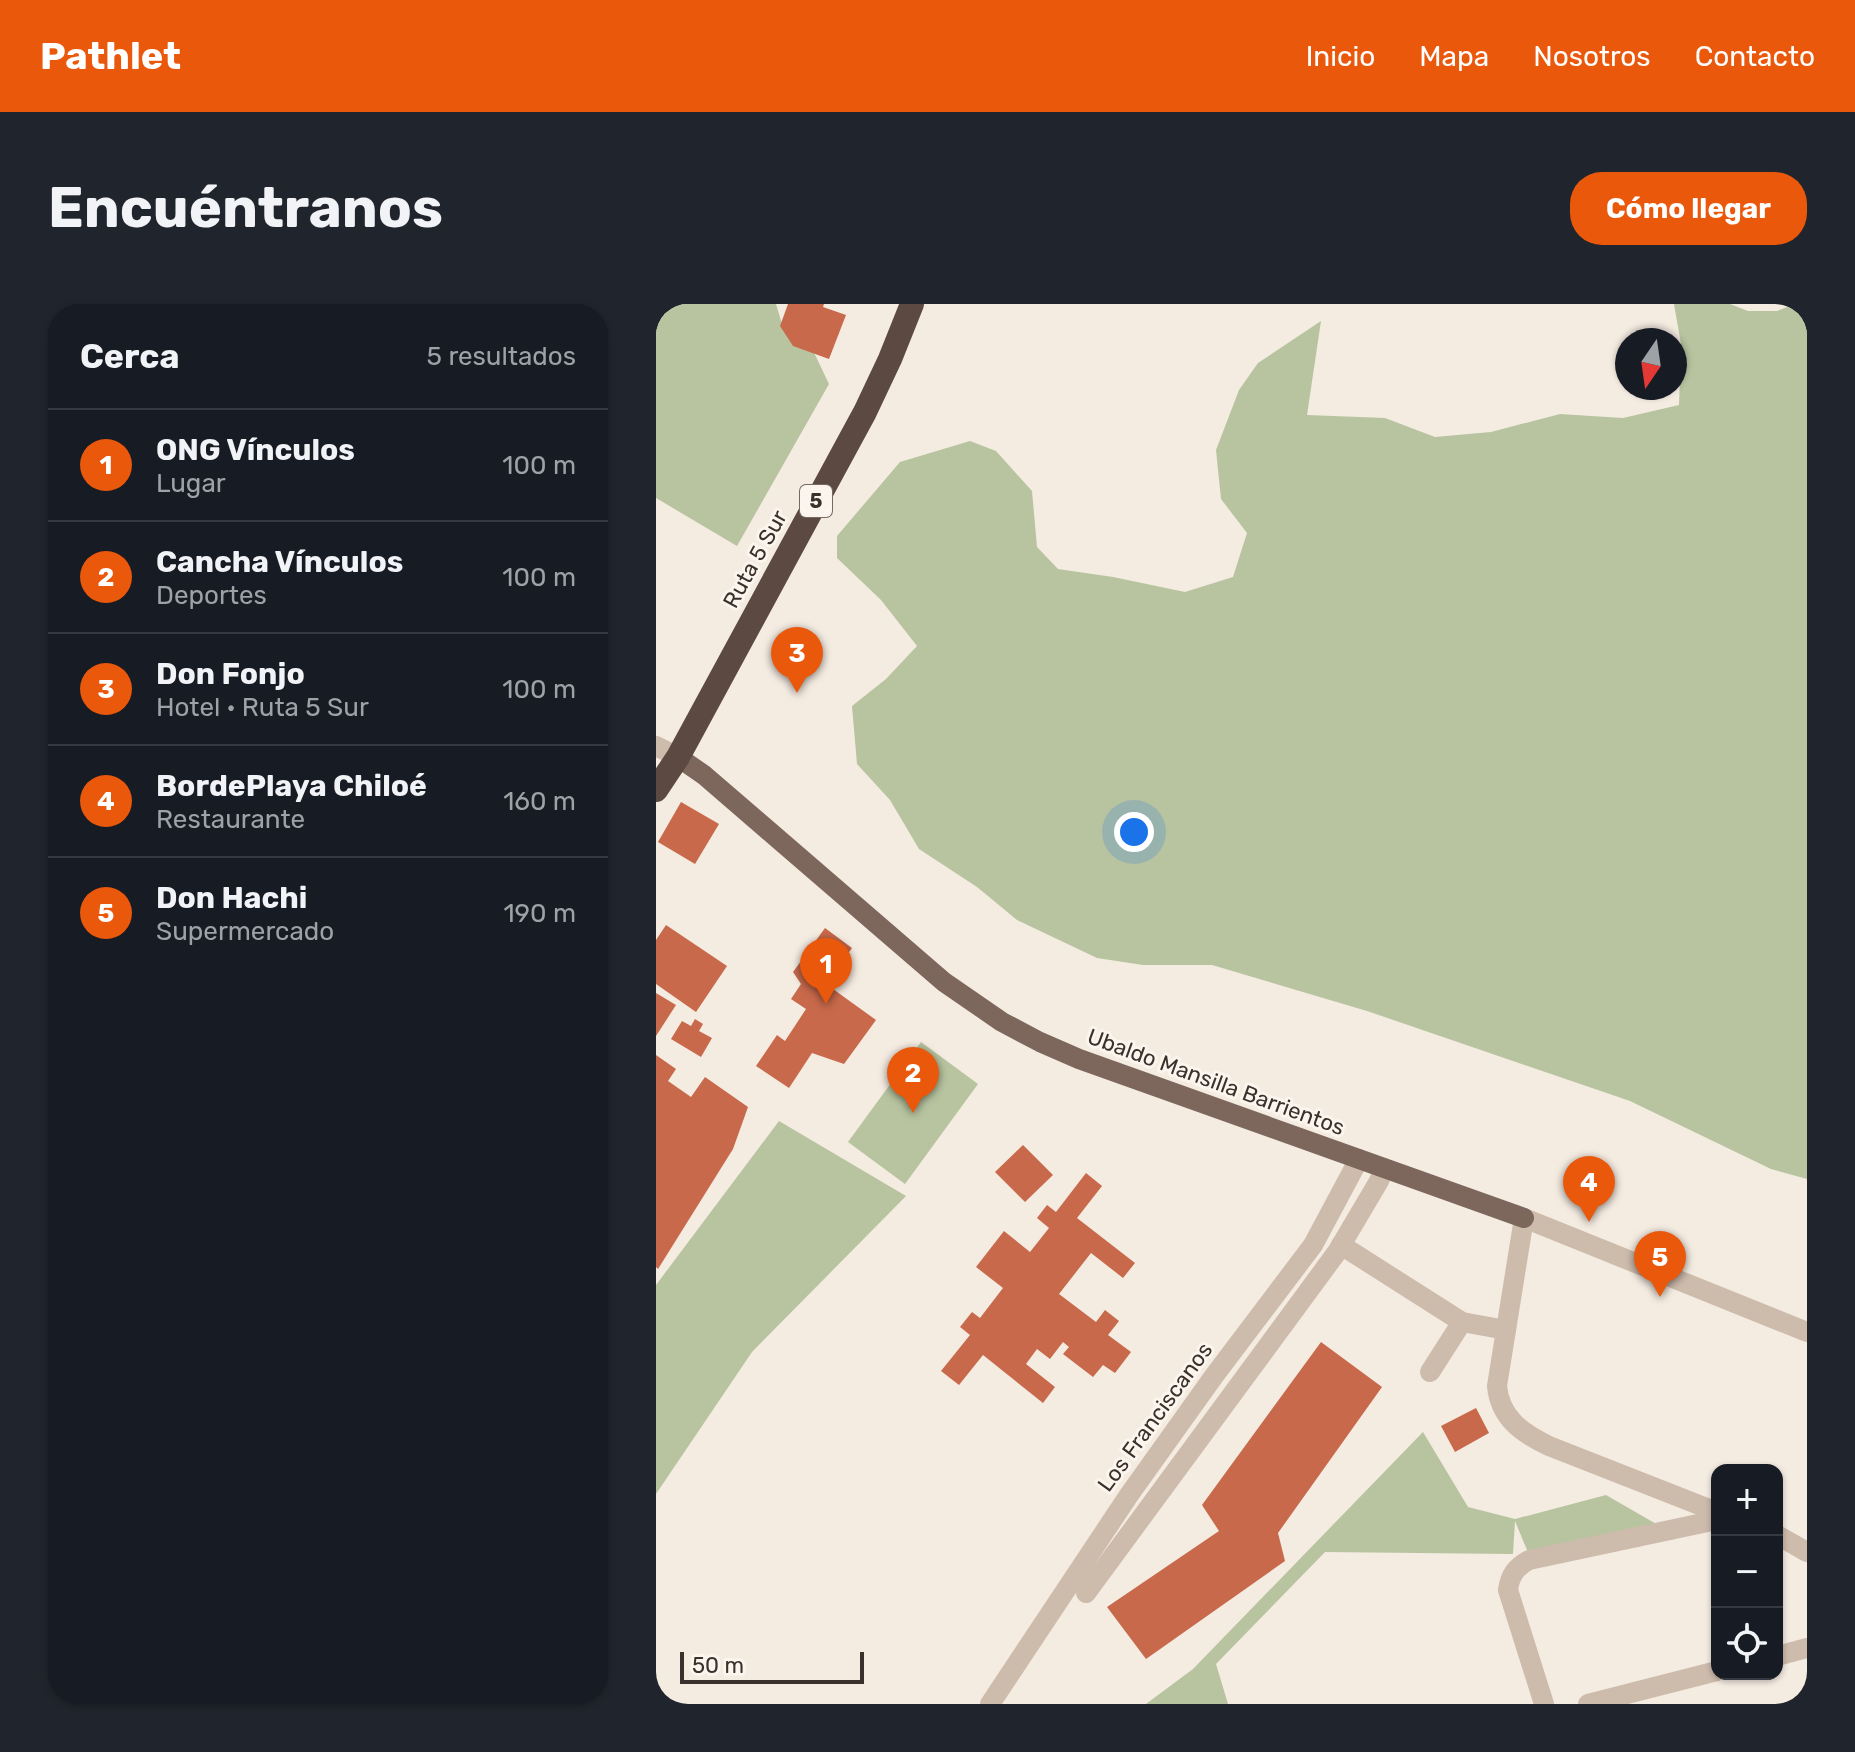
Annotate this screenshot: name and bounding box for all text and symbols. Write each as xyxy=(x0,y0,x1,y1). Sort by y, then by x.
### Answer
text: Pathlet xyxy=(40,33,181,79)
text: Inicio xyxy=(1306,40,1375,73)
text: Mapa xyxy=(1419,40,1489,73)
text: Nosotros xyxy=(1533,40,1651,73)
text: Contacto xyxy=(1695,40,1815,73)
button: Cómo llegar xyxy=(1570,172,1807,245)
text: Encuéntranos xyxy=(48,175,443,241)
north arrow xyxy=(1615,328,1687,400)
text: Cerca xyxy=(80,336,179,377)
text: 5 resultados xyxy=(427,341,576,372)
text: ONG Vínculos xyxy=(156,432,355,468)
text: 1 xyxy=(100,450,112,481)
text: 100 m xyxy=(502,450,576,481)
text: Lugar xyxy=(156,468,226,499)
road number: 5 xyxy=(800,485,832,517)
street label: Ruta 5 Sur xyxy=(717,505,793,613)
text: Cancha Vínculos xyxy=(156,544,403,580)
text: 2 xyxy=(98,562,114,593)
text: 100 m xyxy=(502,562,576,593)
text: Deportes xyxy=(156,580,267,611)
pin: 3 xyxy=(771,627,823,693)
text: Don Fonjo xyxy=(156,656,305,692)
text: 3 xyxy=(97,674,115,705)
text: 100 m xyxy=(502,674,576,705)
text: Hotel · Ruta 5 Sur xyxy=(156,692,369,723)
text: BordePlaya Chiloé xyxy=(156,768,427,804)
text: 4 xyxy=(97,786,115,817)
text: 160 m xyxy=(503,786,576,817)
text: Restaurante xyxy=(156,804,305,835)
your location xyxy=(1114,812,1154,852)
text: Don Hachi xyxy=(156,880,307,916)
text: 5 xyxy=(98,898,114,929)
text: 190 m xyxy=(503,898,576,929)
text: Supermercado xyxy=(156,916,334,947)
pin: 1 xyxy=(800,938,852,1004)
street label: Ubaldo Mansilla Barrientos xyxy=(1084,1023,1348,1141)
pin: 2 xyxy=(887,1047,939,1113)
pin: 4 xyxy=(1563,1156,1615,1222)
pin: 5 xyxy=(1634,1231,1686,1297)
street label: Los Franciscanos xyxy=(1092,1337,1218,1497)
map controls xyxy=(1711,1464,1783,1680)
button: + xyxy=(1711,1464,1783,1536)
button: − xyxy=(1711,1536,1783,1608)
button: locate xyxy=(1711,1608,1783,1680)
scale bar xyxy=(680,1648,864,1684)
text: 50 m xyxy=(692,1652,744,1679)

